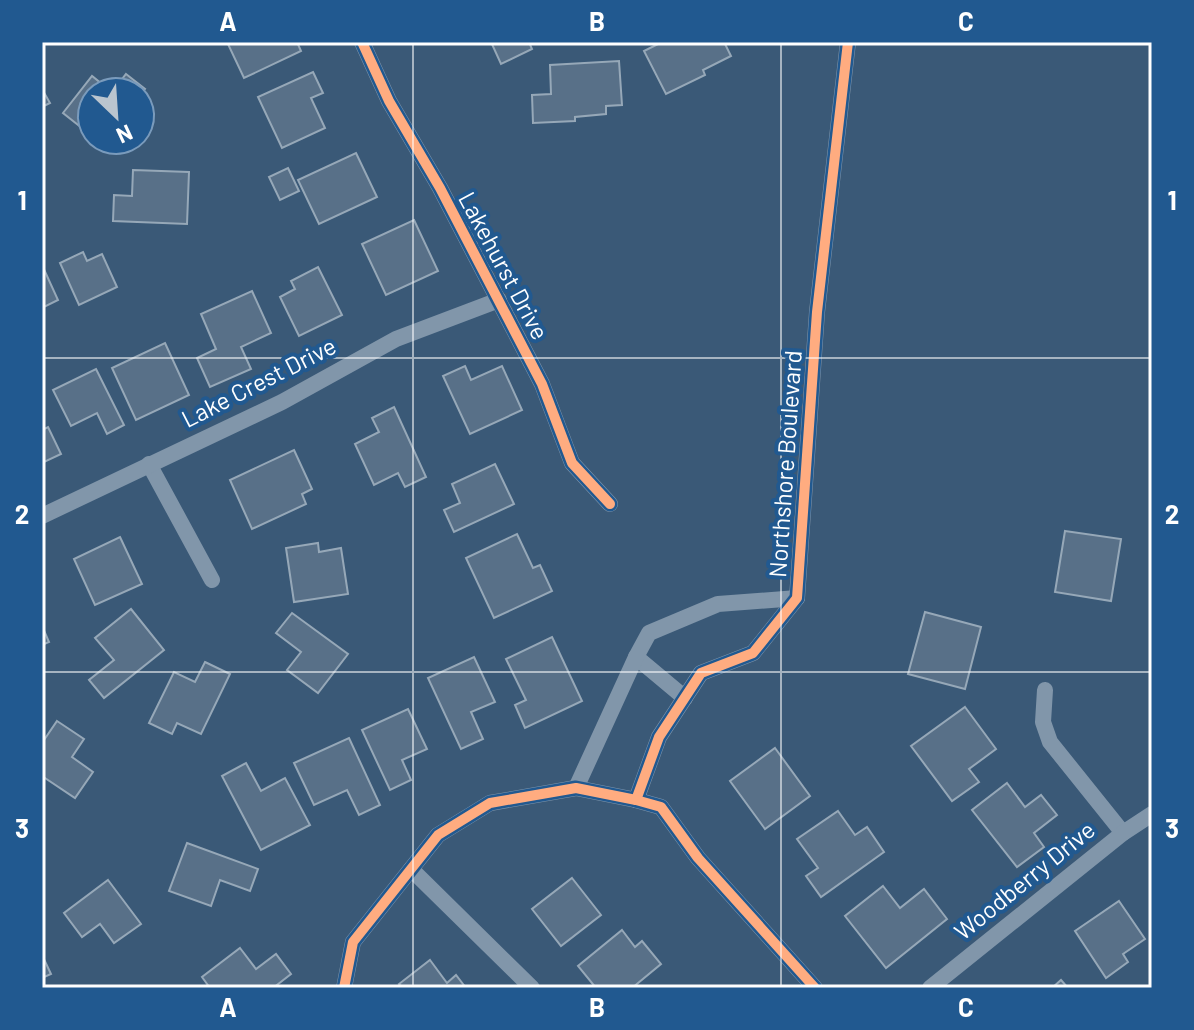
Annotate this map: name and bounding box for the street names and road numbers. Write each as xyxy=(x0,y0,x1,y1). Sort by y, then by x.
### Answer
street label: Lakehurst Drive xyxy=(453,186,555,344)
street label: Lake Crest Drive xyxy=(176,330,340,433)
street label: Northshore Boulevard xyxy=(762,349,807,579)
street label: Woodberry Drive xyxy=(948,814,1100,945)

